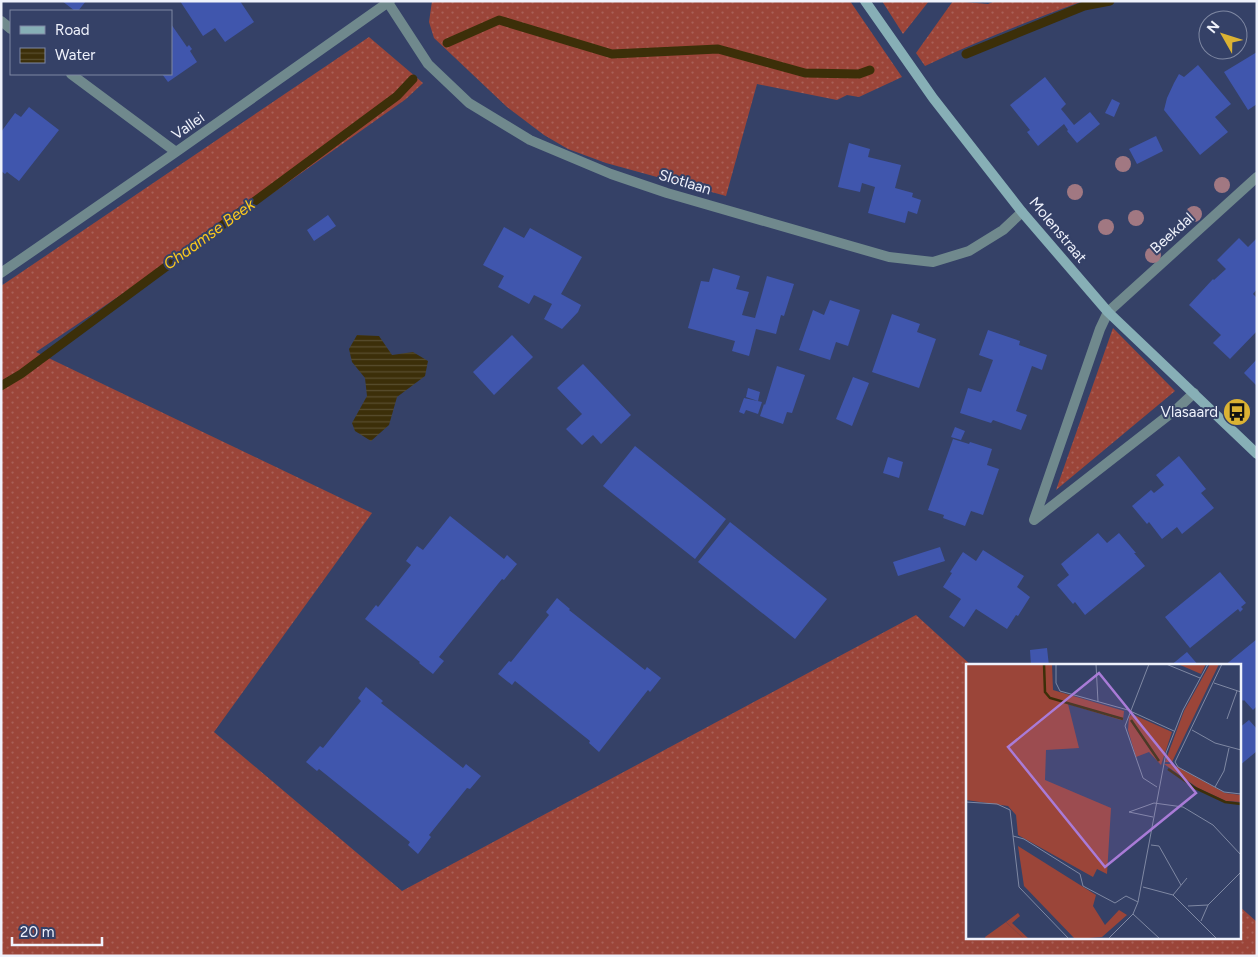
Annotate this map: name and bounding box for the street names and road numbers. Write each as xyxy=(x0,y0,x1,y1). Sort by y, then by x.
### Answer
street label: Vallei xyxy=(168,108,208,144)
street label: Slotlaan xyxy=(657,166,713,198)
street label: Molenstraat xyxy=(1025,194,1091,267)
street label: Beekdal xyxy=(1147,209,1197,257)

